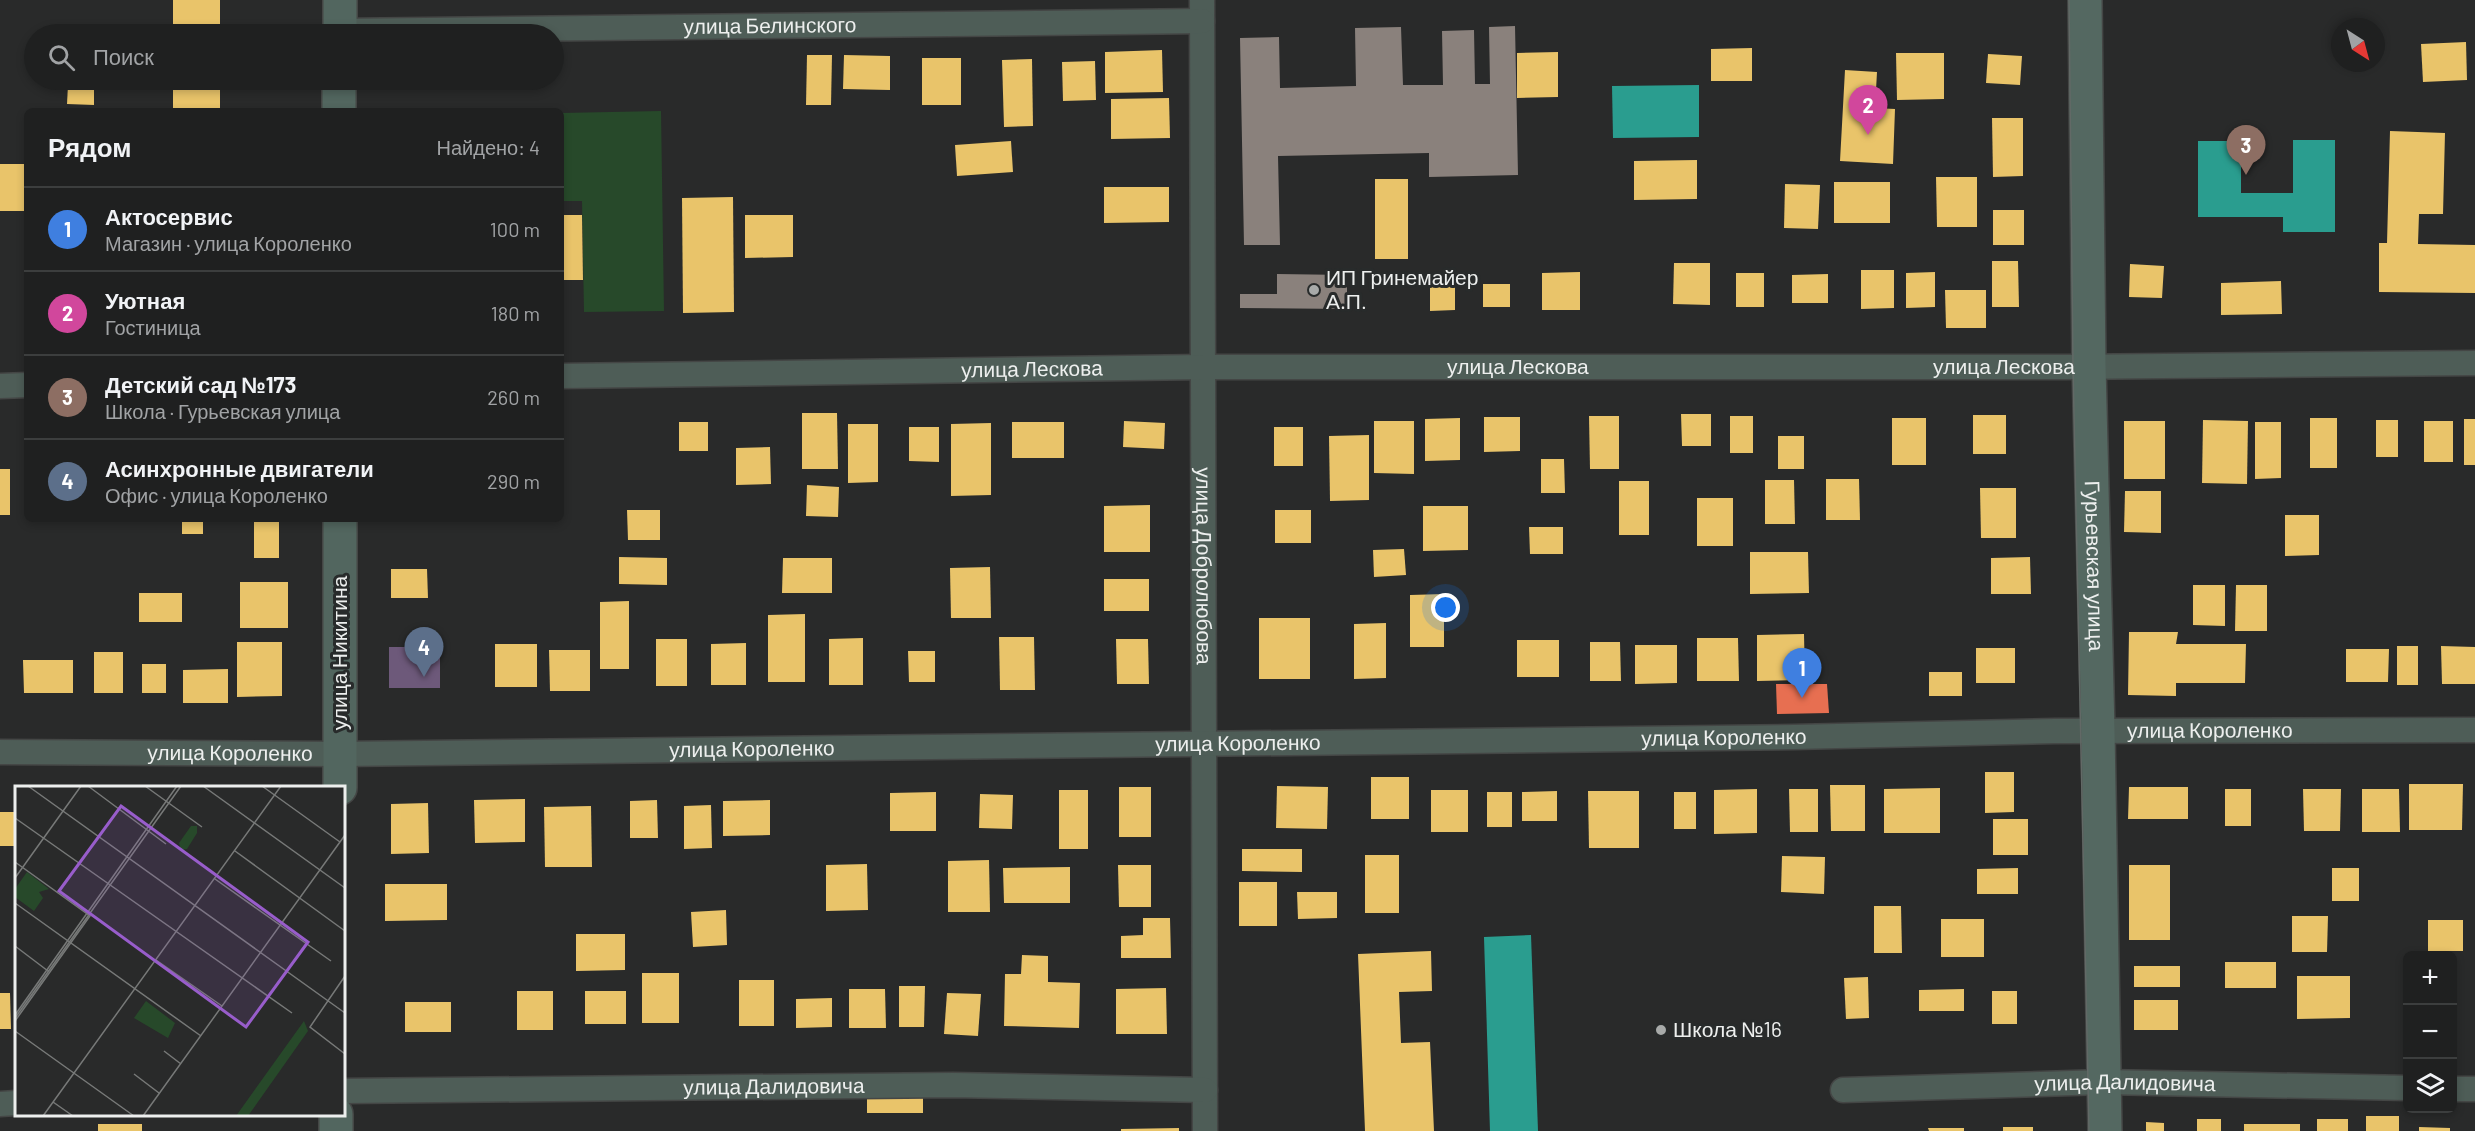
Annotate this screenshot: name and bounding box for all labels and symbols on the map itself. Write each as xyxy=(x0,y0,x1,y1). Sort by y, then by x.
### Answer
street label: улица Белинского xyxy=(683,11,857,38)
north arrow xyxy=(2331,18,2385,72)
pin: 2 xyxy=(1848,86,1888,135)
pin: 3 xyxy=(2226,126,2266,175)
place label: ИП Гринемайер А.П. xyxy=(1326,264,1478,313)
marker: ИП Гринемайер А.П. xyxy=(1307,283,1321,297)
street label: улица Лескова xyxy=(1447,353,1589,378)
street label: улица Лескова xyxy=(1933,353,2075,378)
street label: улица Лескова xyxy=(961,354,1103,381)
street label: улица Добролюбова xyxy=(1192,467,1218,665)
street label: Гурьевская улица xyxy=(2081,480,2110,652)
street label: улица Никитина xyxy=(326,575,351,730)
your location xyxy=(1431,593,1460,622)
pin: 4 xyxy=(404,628,444,677)
pin: 1 xyxy=(1782,648,1822,698)
street label: улица Короленко xyxy=(2127,716,2293,742)
street label: улица Короленко xyxy=(1641,723,1807,750)
street label: улица Короленко xyxy=(1155,729,1321,755)
street label: улица Короленко xyxy=(669,734,835,761)
street label: улица Короленко xyxy=(147,739,313,765)
inset map xyxy=(15,786,345,1116)
place label: Школа №16 xyxy=(1673,1016,1782,1041)
marker: Школа №16 xyxy=(1654,1023,1668,1037)
street label: улица Далидовича xyxy=(2034,1068,2216,1095)
street label: улица Далидовича xyxy=(683,1072,865,1099)

